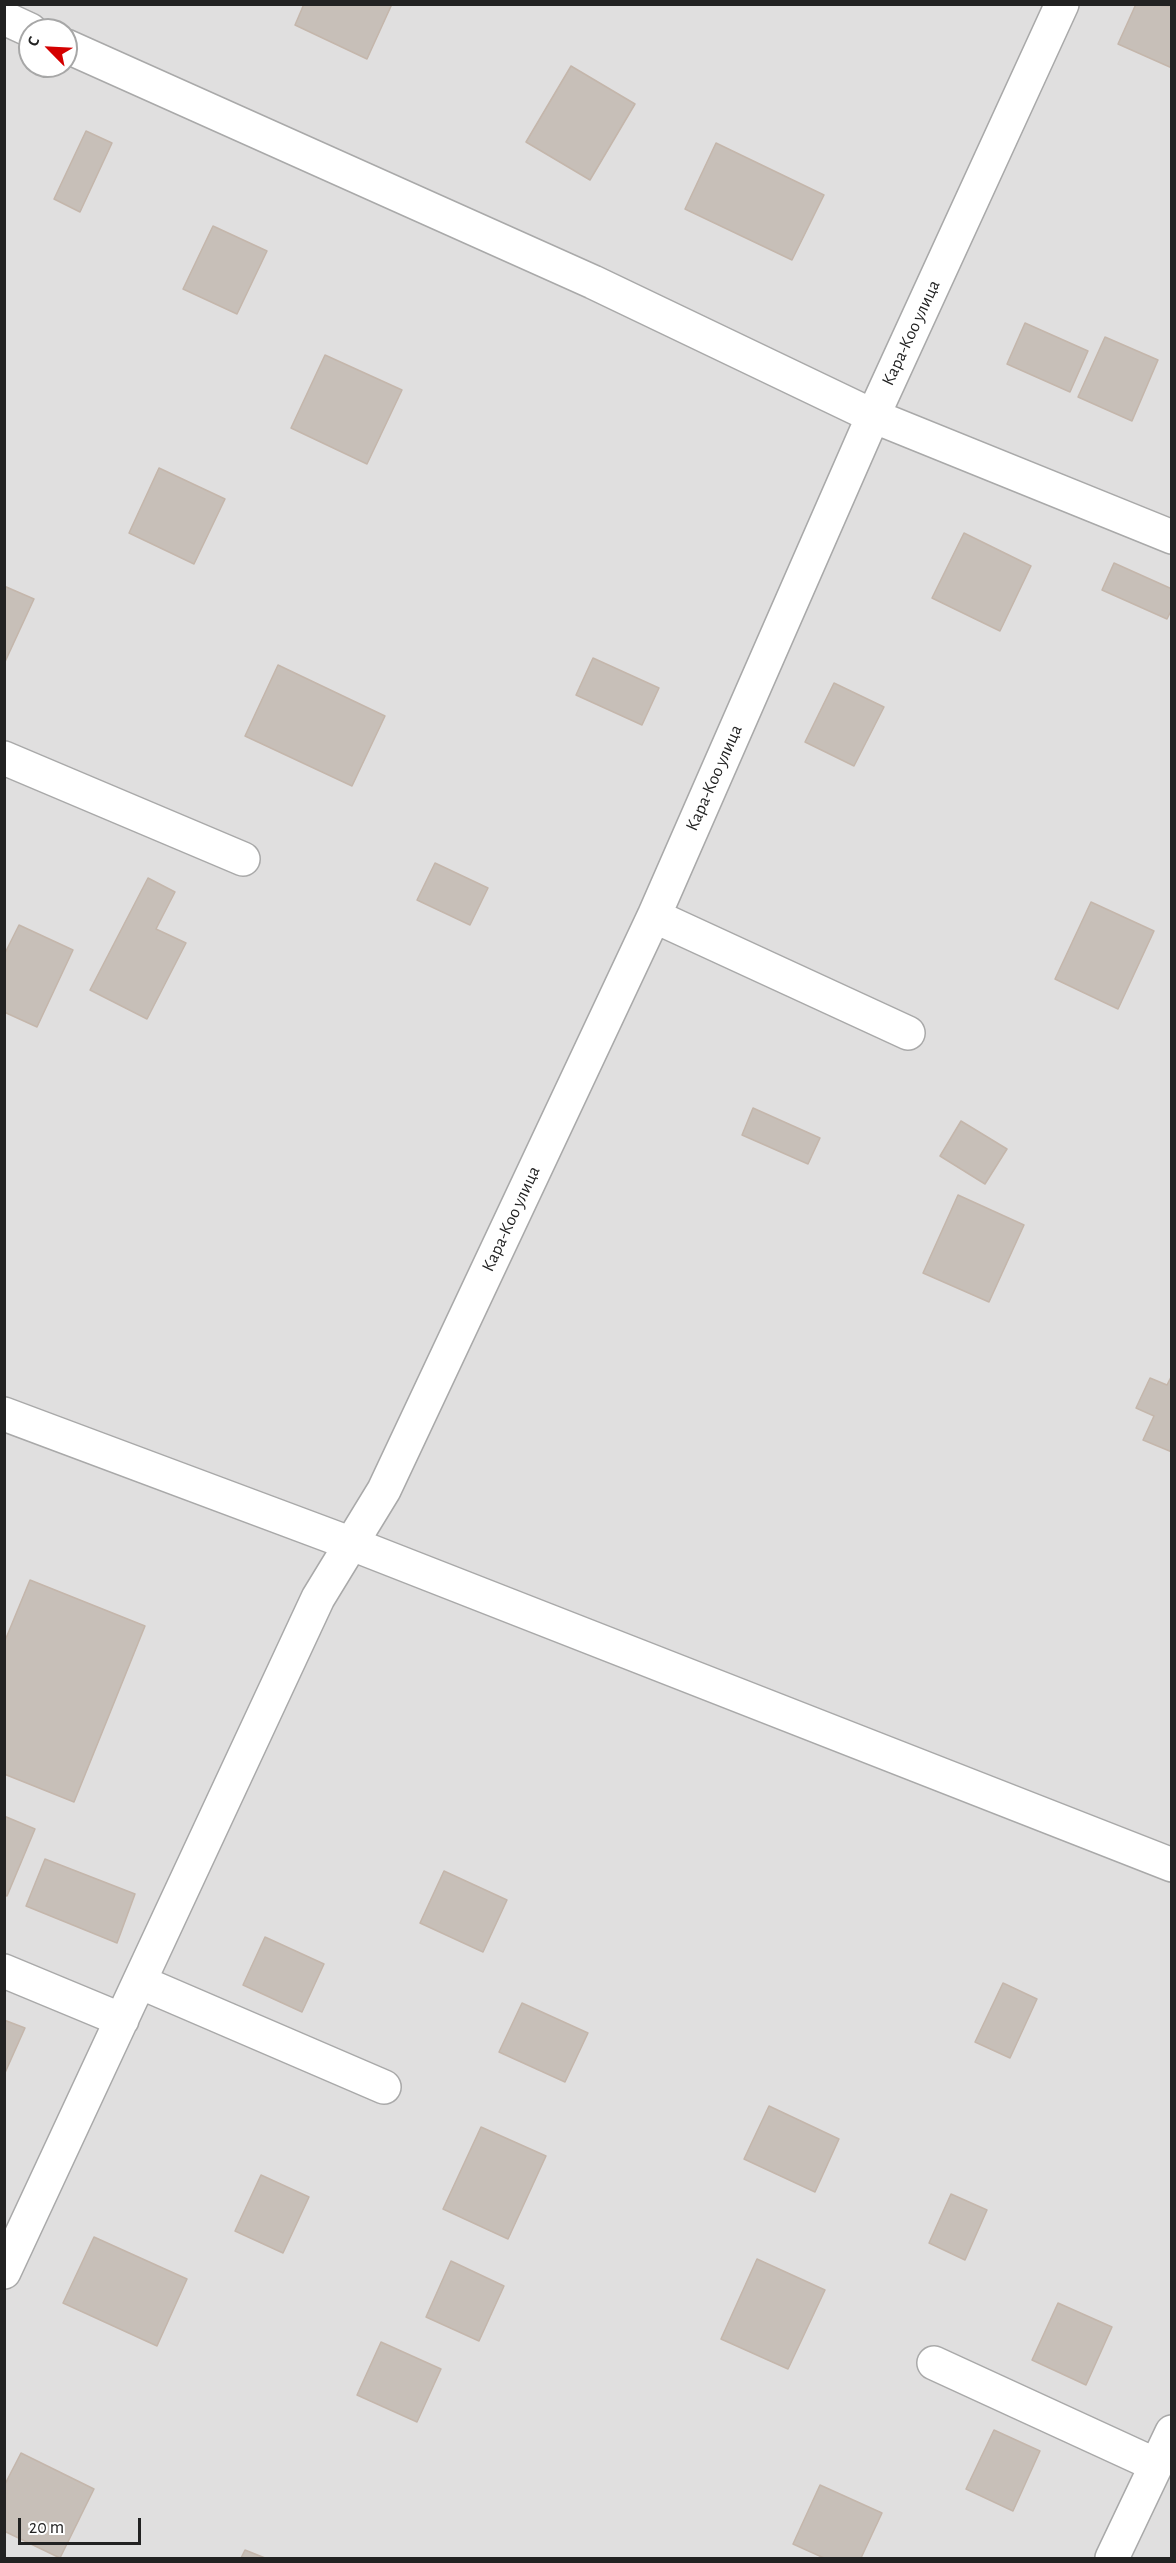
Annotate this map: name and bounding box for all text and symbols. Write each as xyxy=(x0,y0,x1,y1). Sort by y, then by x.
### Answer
north arrow xyxy=(18,18,78,78)
text: С xyxy=(24,34,42,49)
street label: Кара-Коо улица xyxy=(877,277,945,389)
street label: Кара-Коо улица xyxy=(681,721,747,835)
street label: Кара-Коо улица xyxy=(477,1163,545,1275)
scale bar xyxy=(21,2506,144,2544)
text: 20 m xyxy=(29,2519,64,2537)

